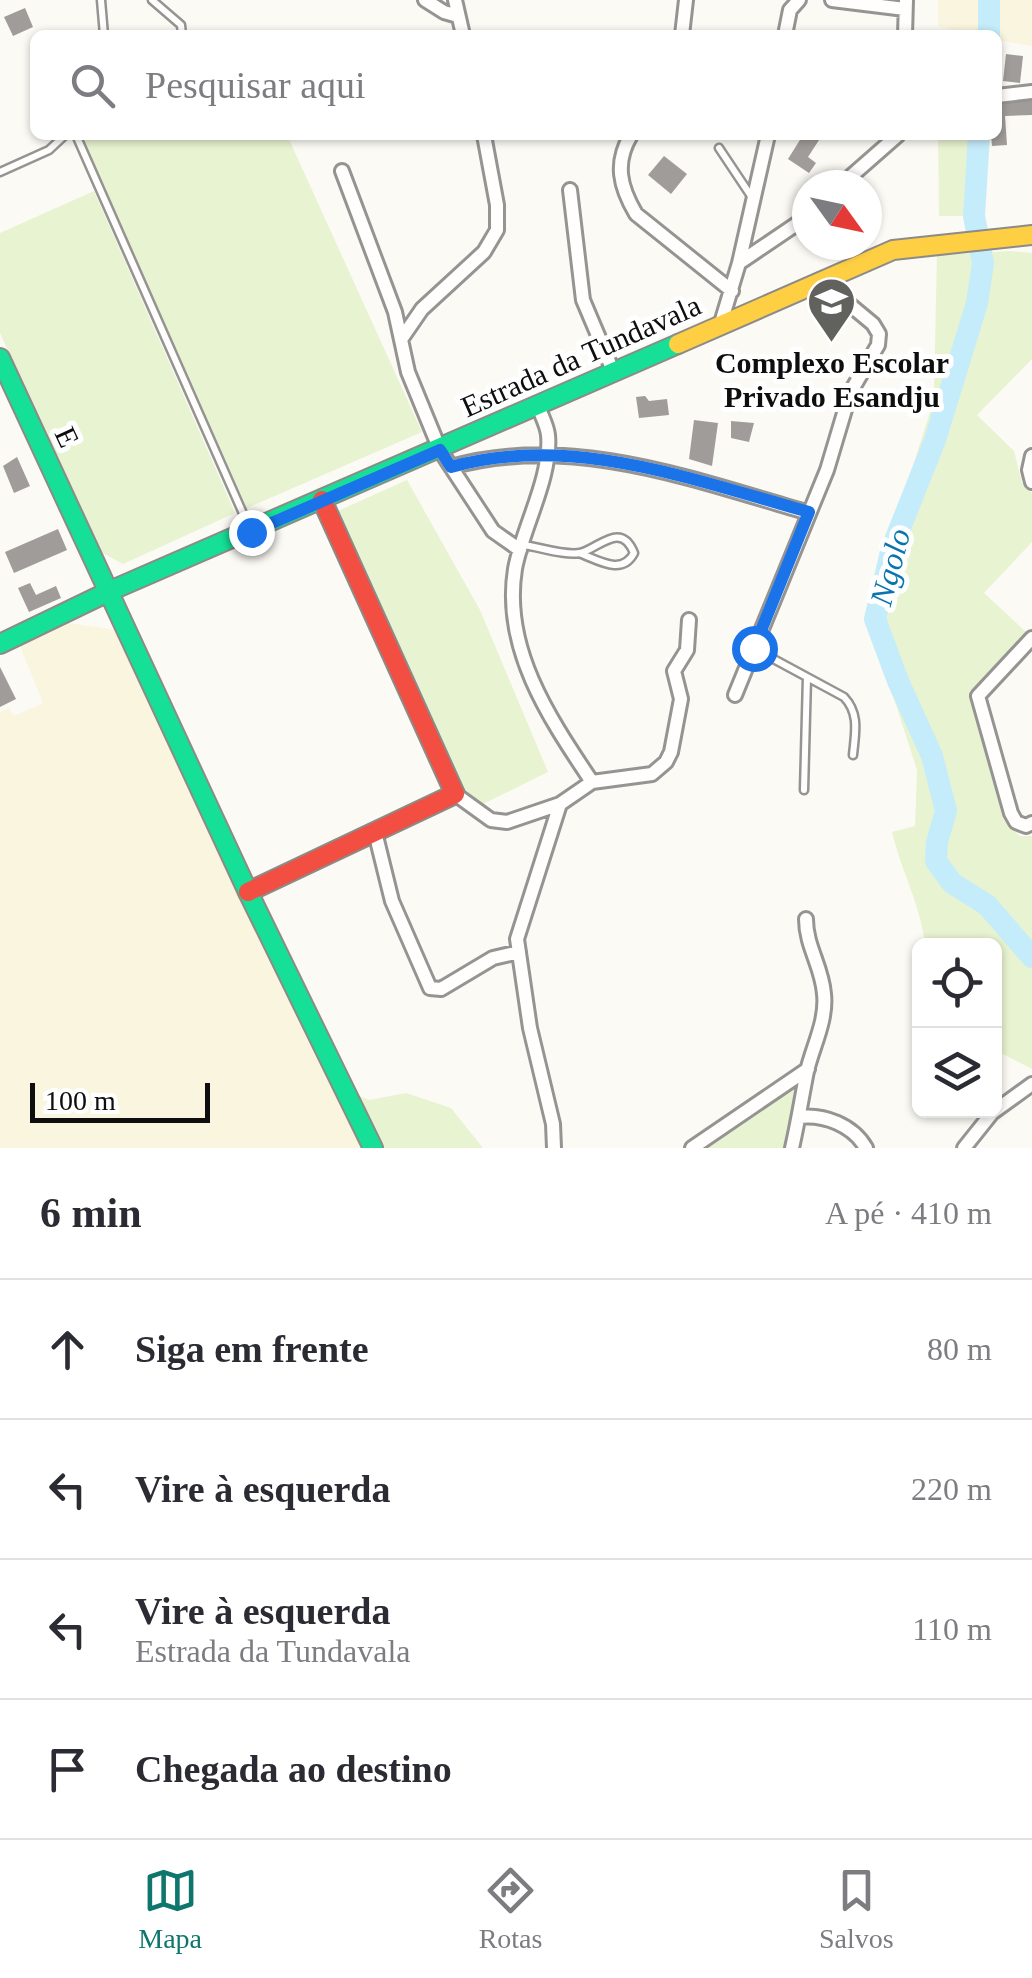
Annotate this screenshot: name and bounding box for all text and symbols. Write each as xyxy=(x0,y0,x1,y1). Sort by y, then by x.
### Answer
search box xyxy=(30,30,1002,140)
icon: search xyxy=(65,58,120,113)
text: Pesquisar aqui xyxy=(145,64,366,106)
north arrow xyxy=(792,170,882,260)
school or university icon: Complexo Escolar Privado Esandju xyxy=(806,276,858,344)
street label: Estrada da Tundavala xyxy=(456,288,705,423)
place label: Complexo Escolar Privado Esandju xyxy=(715,346,949,413)
street label: E xyxy=(49,422,86,452)
route end xyxy=(229,510,275,556)
water label: Ngolo xyxy=(862,525,918,610)
route start xyxy=(732,626,778,672)
map controls xyxy=(912,938,1002,1118)
button: locate xyxy=(912,938,1002,1028)
button: layers xyxy=(912,1028,1002,1118)
scale bar xyxy=(30,1078,210,1122)
text: 100 m xyxy=(45,1085,116,1116)
text: 6 min xyxy=(40,1190,142,1236)
text: A pé · 410 m xyxy=(825,1195,992,1231)
icon: ahead xyxy=(40,1322,95,1377)
text: Siga em frente xyxy=(135,1328,369,1370)
text: 80 m xyxy=(927,1331,992,1367)
icon: left xyxy=(40,1462,95,1517)
text: Vire à esquerda xyxy=(135,1468,390,1510)
text: 220 m xyxy=(911,1471,992,1507)
text: Vire à esquerda xyxy=(135,1590,390,1632)
icon: left xyxy=(40,1602,95,1657)
text: 110 m xyxy=(912,1611,992,1647)
text: Estrada da Tundavala xyxy=(135,1633,411,1669)
icon: arrive xyxy=(40,1742,95,1797)
text: Chegada ao destino xyxy=(135,1748,452,1790)
tab: Mapa xyxy=(138,1863,202,1955)
tab: Rotas xyxy=(479,1863,542,1955)
tab: Salvos xyxy=(819,1863,894,1955)

